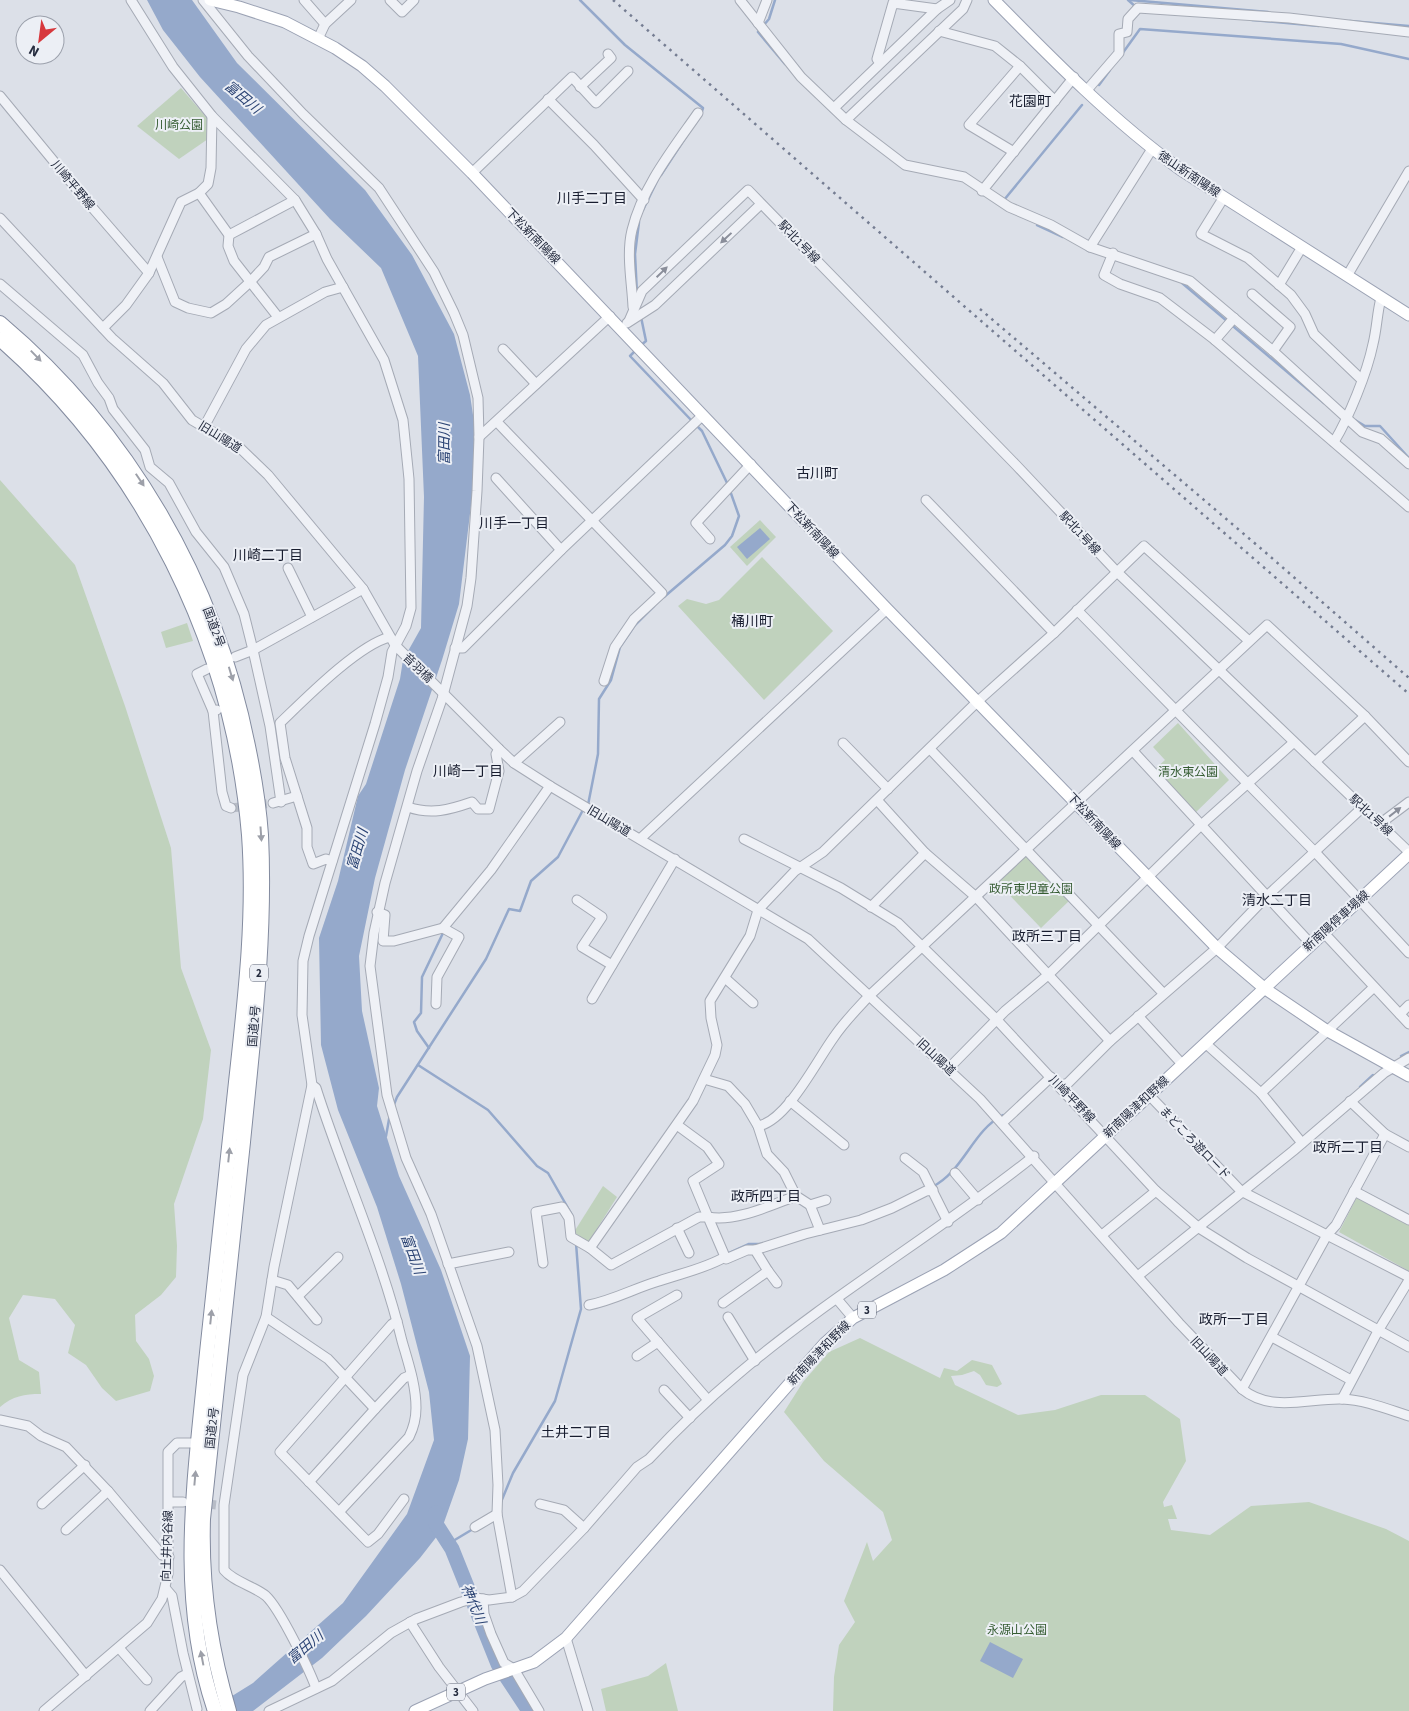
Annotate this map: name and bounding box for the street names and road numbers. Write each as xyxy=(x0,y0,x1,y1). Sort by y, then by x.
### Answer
street label: 徳山新南陽線 xyxy=(1154,147,1223,202)
street label: 川崎平野線 xyxy=(47,157,98,214)
street label: 下松新南陽線 xyxy=(502,205,564,268)
street label: 駅北1号線 xyxy=(774,217,823,268)
street label: 旧山陽道 xyxy=(195,417,245,457)
street label: 下松新南陽線 xyxy=(781,498,842,562)
street label: 駅北1号線 xyxy=(1055,508,1104,559)
street label: 国道2号 xyxy=(198,605,229,650)
street label: 音羽橋 xyxy=(399,650,437,687)
street label: 下松新南陽線 xyxy=(1063,789,1124,853)
street label: 駅北1号線 xyxy=(1345,791,1396,840)
street label: 旧山陽道 xyxy=(584,802,634,841)
street label: 新南陽停車場線 xyxy=(1299,887,1373,956)
road number: 2 xyxy=(250,964,268,981)
street label: 国道2号 xyxy=(244,1004,265,1048)
street label: 旧山陽道 xyxy=(912,1035,959,1080)
street label: 川崎平野線 xyxy=(1045,1072,1099,1127)
street label: 新南陽津和野線 xyxy=(1100,1072,1173,1142)
street label: まどころ遊ロード xyxy=(1155,1103,1234,1184)
road number: 3 xyxy=(858,1302,876,1318)
street label: 新南陽津和野線 xyxy=(784,1317,855,1389)
street label: 旧山陽道 xyxy=(1186,1333,1231,1380)
street label: 国道2号 xyxy=(202,1406,223,1450)
street label: 向土井内谷線 xyxy=(158,1510,177,1582)
road number: 3 xyxy=(447,1684,465,1700)

